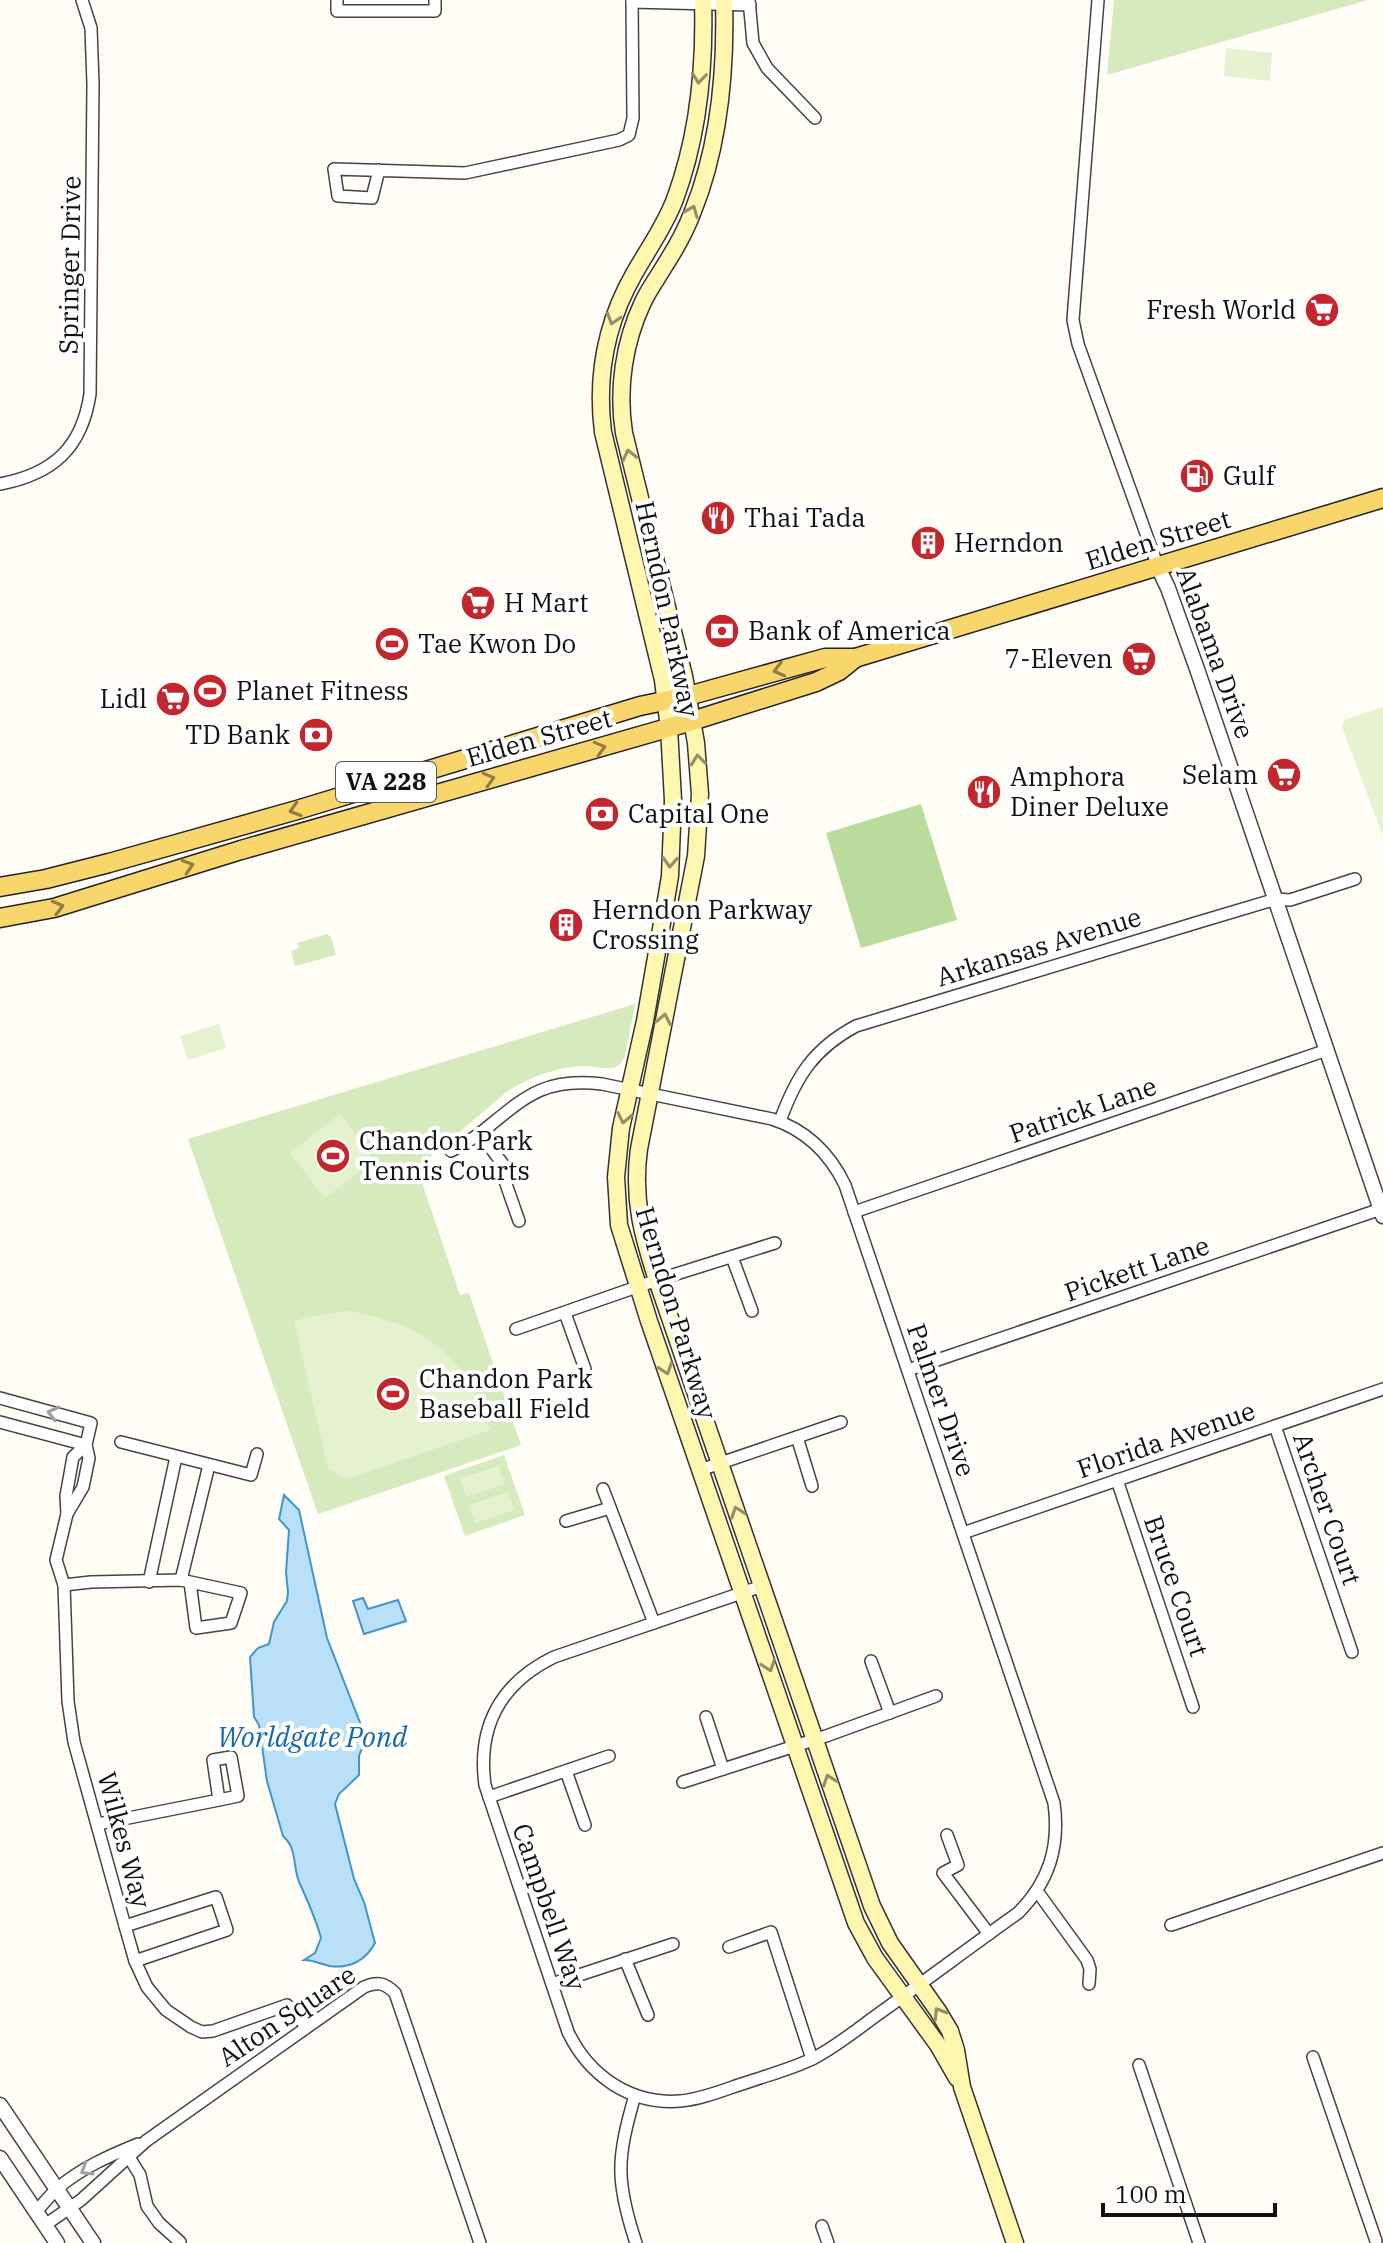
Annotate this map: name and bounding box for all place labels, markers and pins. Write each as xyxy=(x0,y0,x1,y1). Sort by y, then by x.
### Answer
supermarket icon: Fresh World xyxy=(1303,291,1341,329)
place label: Fresh World xyxy=(1146,292,1296,326)
fuel station icon: Gulf xyxy=(1178,457,1216,495)
place label: Gulf xyxy=(1223,458,1277,492)
restaurant icon: Thai Tada xyxy=(699,499,737,537)
place label: Thai Tada xyxy=(744,500,866,534)
building icon: Herndon xyxy=(909,524,947,562)
place label: Herndon xyxy=(954,525,1064,559)
supermarket icon: H Mart xyxy=(459,584,497,622)
place label: H Mart xyxy=(504,585,588,619)
bank icon: Bank of America xyxy=(703,612,741,650)
place label: Bank of America xyxy=(748,613,951,647)
sports icon: Tae Kwon Do xyxy=(373,625,411,663)
place label: Tae Kwon Do xyxy=(418,626,576,660)
supermarket icon: 7-Eleven xyxy=(1120,640,1158,678)
place label: 7-Eleven xyxy=(1005,641,1113,675)
sports icon: Planet Fitness xyxy=(191,672,229,710)
place label: Planet Fitness xyxy=(236,673,409,707)
supermarket icon: Lidl xyxy=(154,680,192,718)
place label: Lidl xyxy=(100,681,147,715)
bank icon: TD Bank xyxy=(297,716,335,754)
place label: TD Bank xyxy=(185,717,290,751)
supermarket icon: Selam xyxy=(1265,756,1303,794)
place label: Selam xyxy=(1182,757,1258,791)
place label: Amphora Diner Deluxe xyxy=(1010,759,1169,823)
restaurant icon: Amphora Diner Deluxe xyxy=(965,773,1003,811)
bank icon: Capital One xyxy=(583,795,621,833)
place label: Capital One xyxy=(628,796,769,830)
place label: Herndon Parkway Crossing xyxy=(592,892,812,956)
building icon: Herndon Parkway Crossing xyxy=(547,906,585,944)
place label: Chandon Park Tennis Courts xyxy=(359,1123,533,1187)
sports icon: Chandon Park Tennis Courts xyxy=(314,1137,352,1175)
place label: Chandon Park Baseball Field xyxy=(419,1361,593,1425)
sports icon: Chandon Park Baseball Field xyxy=(374,1375,412,1413)

